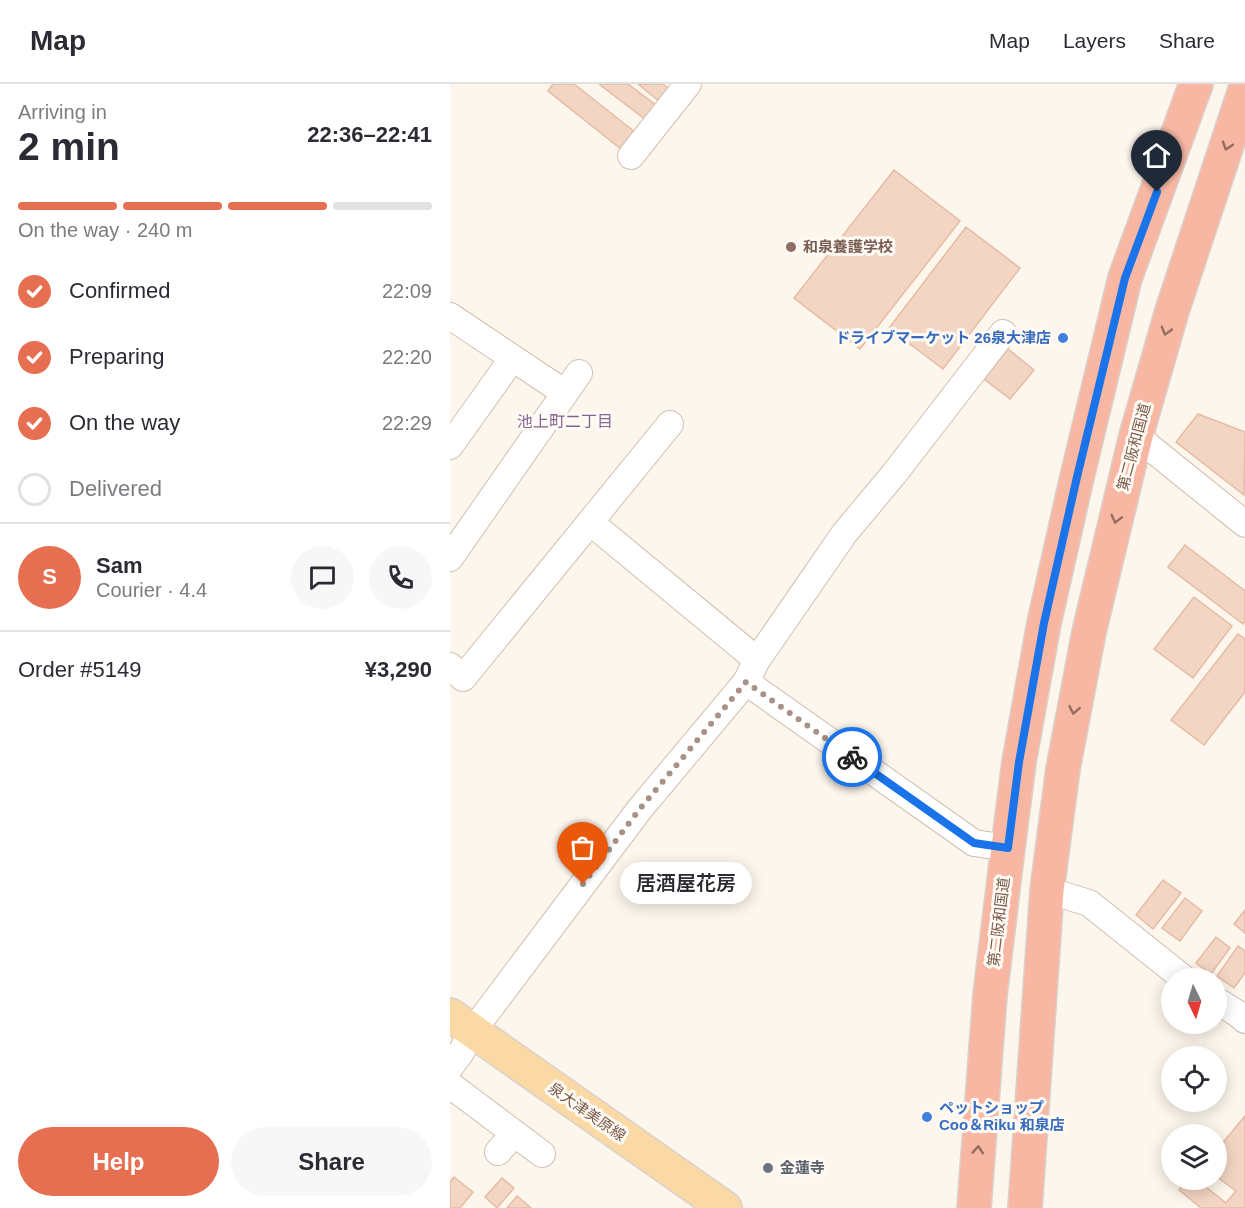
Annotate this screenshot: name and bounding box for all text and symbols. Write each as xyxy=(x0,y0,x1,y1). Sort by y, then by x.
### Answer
text: Map xyxy=(30,25,86,56)
text: Map xyxy=(989,29,1030,52)
text: Layers xyxy=(1063,29,1126,52)
text: Share xyxy=(1159,29,1215,52)
text: Arriving in xyxy=(18,101,107,123)
text: 22:36–22:41 xyxy=(307,122,432,147)
text: 2 min xyxy=(18,125,120,168)
pin xyxy=(1131,130,1182,192)
icon: home xyxy=(1140,139,1173,172)
one-way arrow xyxy=(1221,140,1234,151)
text: On the way · 240 m xyxy=(18,219,193,241)
place label: 和泉養護学校 xyxy=(803,238,893,255)
marker: 和泉養護学校 xyxy=(784,240,798,254)
icon: check xyxy=(18,275,51,308)
text: Confirmed xyxy=(69,278,170,303)
text: 22:09 xyxy=(382,280,432,302)
one-way arrow xyxy=(1161,326,1174,336)
place label: ドライブマーケット 26泉大津店 xyxy=(835,329,1051,346)
marker: ドライブマーケット 26泉大津店 xyxy=(1056,331,1070,345)
icon: check xyxy=(18,341,51,374)
text: Preparing xyxy=(69,344,164,369)
text: 22:20 xyxy=(382,346,432,368)
street label: 第二阪和国道 xyxy=(1114,401,1153,493)
icon: check xyxy=(18,407,51,440)
text: On the way xyxy=(69,410,180,435)
text: 22:29 xyxy=(382,412,432,434)
district label: 池上町二丁目 xyxy=(517,413,613,430)
text: Delivered xyxy=(69,476,162,501)
one-way arrow xyxy=(1111,514,1124,524)
button: chat xyxy=(291,546,354,609)
button: phone xyxy=(369,546,432,609)
text: Sam xyxy=(96,553,142,578)
text: S xyxy=(42,564,57,589)
text: Courier · 4.4 xyxy=(96,579,207,601)
text: Order #5149 xyxy=(18,657,142,682)
text: ¥3,290 xyxy=(365,657,432,682)
one-way arrow xyxy=(1068,705,1081,715)
courier xyxy=(822,727,882,787)
icon: bike xyxy=(836,741,869,774)
pin xyxy=(557,822,608,884)
icon: bag xyxy=(566,831,599,864)
callout: 居酒屋花房 xyxy=(619,863,751,905)
text: 居酒屋花房 xyxy=(636,872,736,894)
street label: 第二阪和国道 xyxy=(985,876,1012,968)
north arrow xyxy=(1161,968,1227,1034)
map controls xyxy=(1161,968,1227,1190)
button: locate xyxy=(1161,1046,1227,1112)
street label: 泉大津美原線 xyxy=(546,1079,629,1144)
place label: ペットショップ Coo＆Riku 和泉店 xyxy=(939,1099,1065,1133)
marker: ペットショップ Coo＆Riku 和泉店 xyxy=(920,1110,934,1124)
button: layers xyxy=(1161,1124,1227,1190)
button: Help xyxy=(18,1127,219,1196)
button: Share xyxy=(231,1127,432,1196)
one-way arrow xyxy=(971,1145,984,1154)
place label: 金蓮寺 xyxy=(780,1159,825,1176)
marker: 金蓮寺 xyxy=(761,1161,775,1175)

